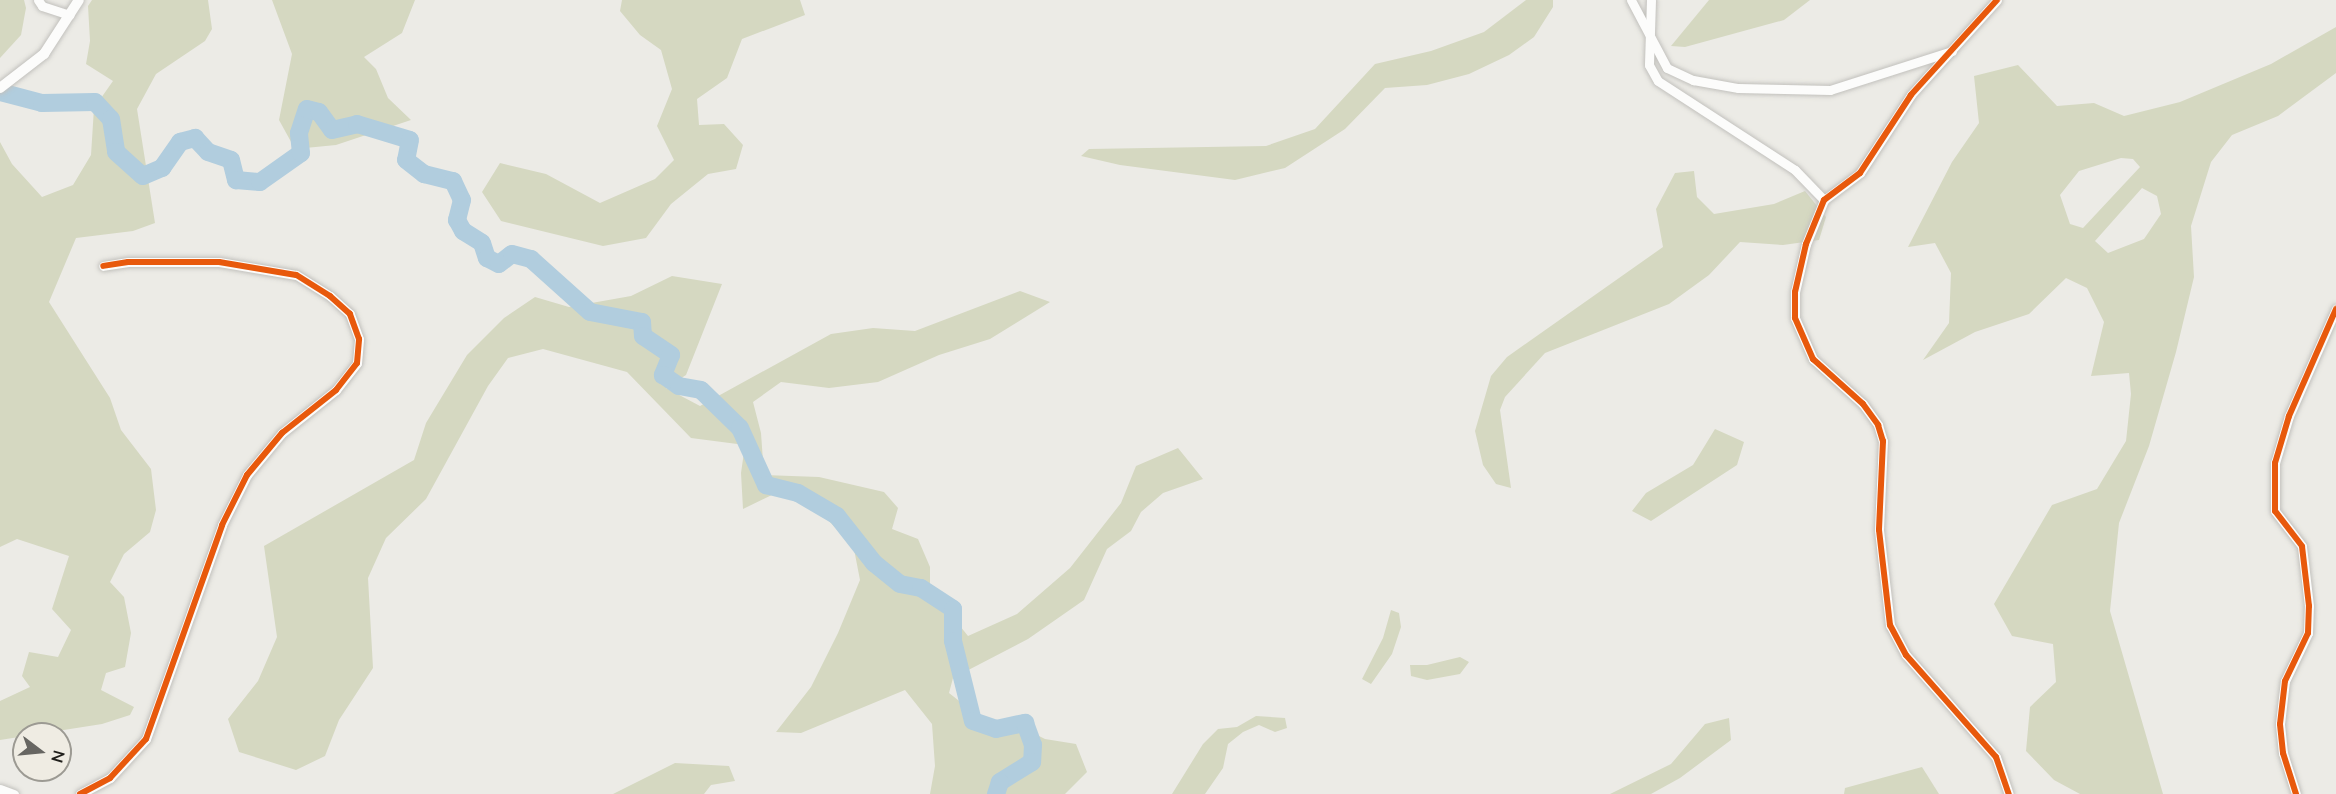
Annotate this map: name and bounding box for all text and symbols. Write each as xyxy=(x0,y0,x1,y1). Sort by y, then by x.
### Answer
north arrow xyxy=(12,722,72,782)
text: N xyxy=(45,748,70,765)

